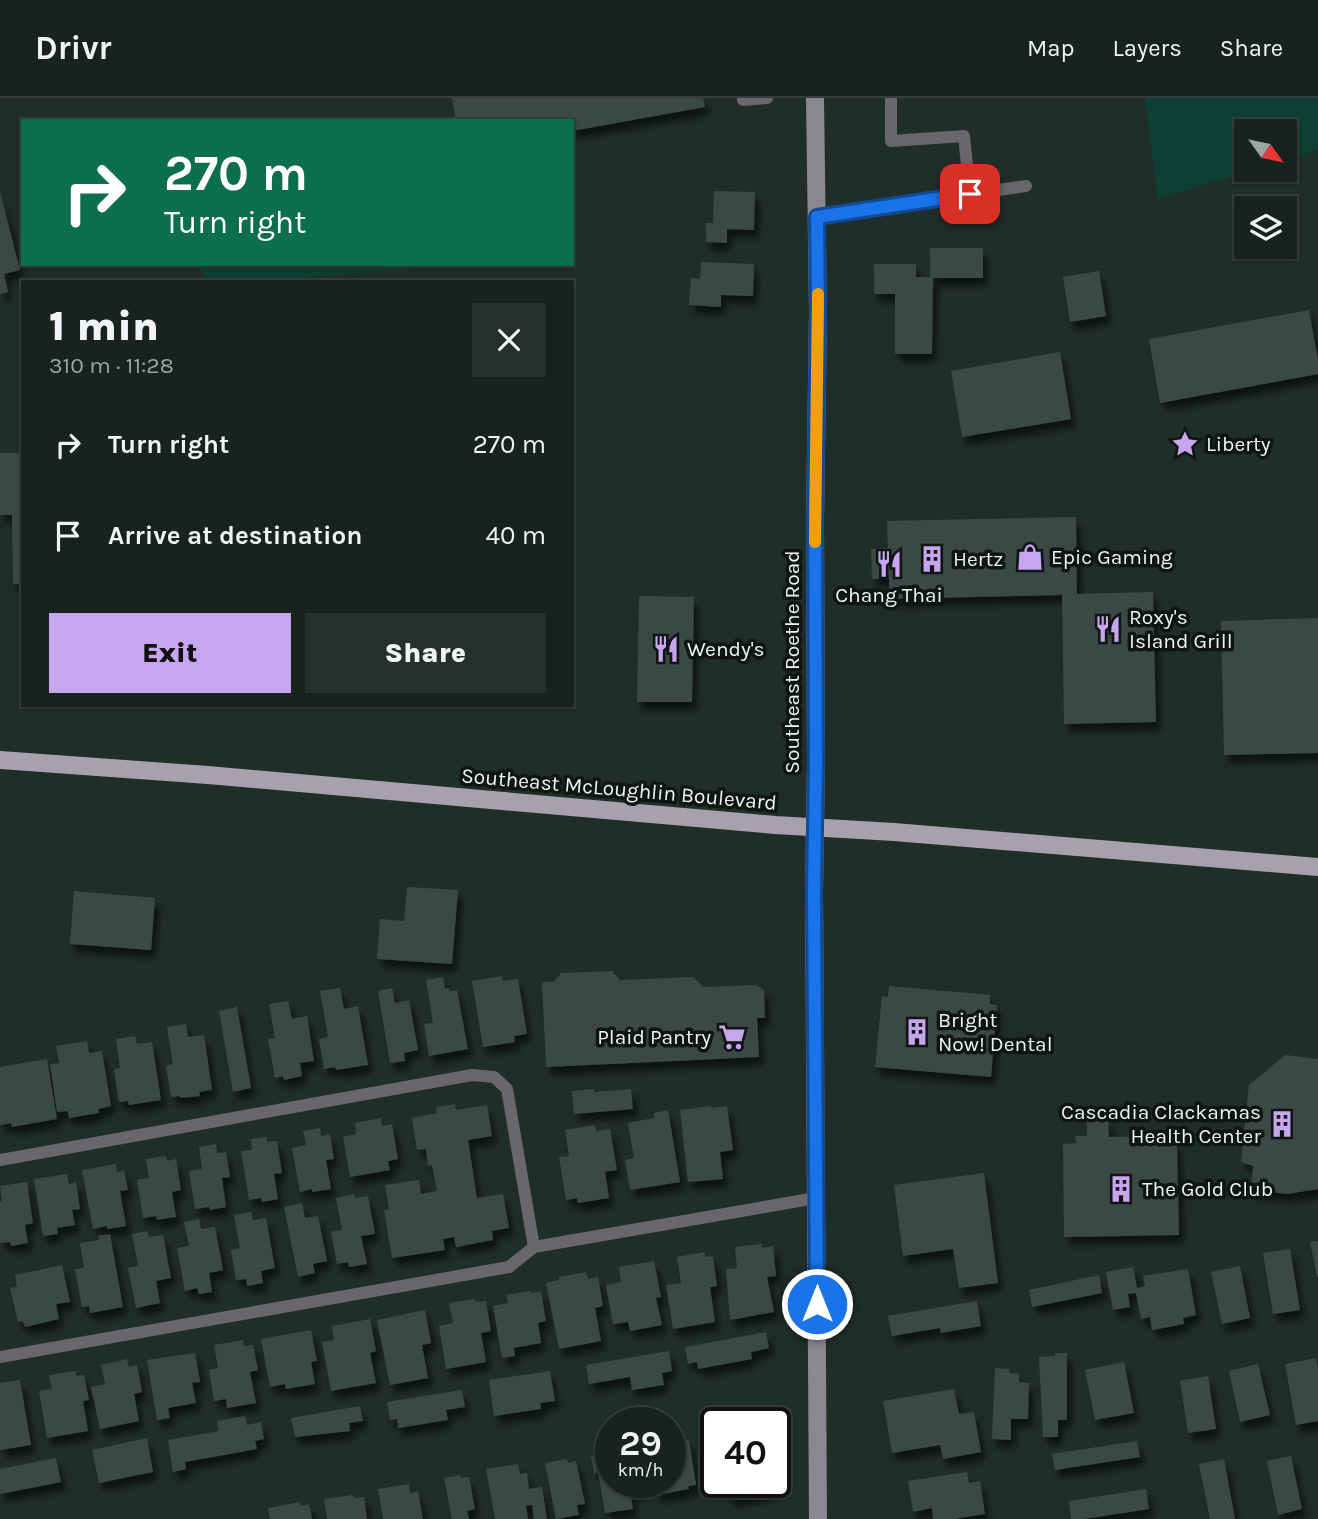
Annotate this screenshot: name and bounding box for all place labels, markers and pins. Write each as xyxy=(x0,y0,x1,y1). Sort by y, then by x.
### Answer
pin xyxy=(940,164,1000,224)
place icon: Liberty xyxy=(1170,429,1200,459)
place label: Liberty xyxy=(1206,432,1271,456)
shop icon: Epic Gaming xyxy=(1015,542,1045,572)
building icon: Hertz xyxy=(917,544,947,574)
place label: Epic Gaming xyxy=(1051,545,1173,569)
place label: Hertz xyxy=(953,547,1003,571)
restaurant icon: Chang Thai xyxy=(874,549,904,579)
place label: Chang Thai xyxy=(835,583,943,607)
place label: Roxy's Island Grill xyxy=(1129,605,1233,653)
restaurant icon: Roxy's Island Grill xyxy=(1093,614,1123,644)
restaurant icon: Wendy's xyxy=(651,634,681,664)
place label: Wendy's xyxy=(687,637,765,661)
place label: Bright Now! Dental xyxy=(938,1008,1053,1056)
building icon: Bright Now! Dental xyxy=(902,1017,932,1047)
supermarket icon: Plaid Pantry xyxy=(717,1022,747,1052)
place label: Plaid Pantry xyxy=(597,1025,711,1049)
place label: Cascadia Clackamas Health Center xyxy=(1061,1100,1261,1148)
building icon: Cascadia Clackamas Health Center xyxy=(1267,1109,1297,1139)
building icon: The Gold Club xyxy=(1106,1174,1136,1204)
place label: The Gold Club xyxy=(1142,1177,1273,1201)

